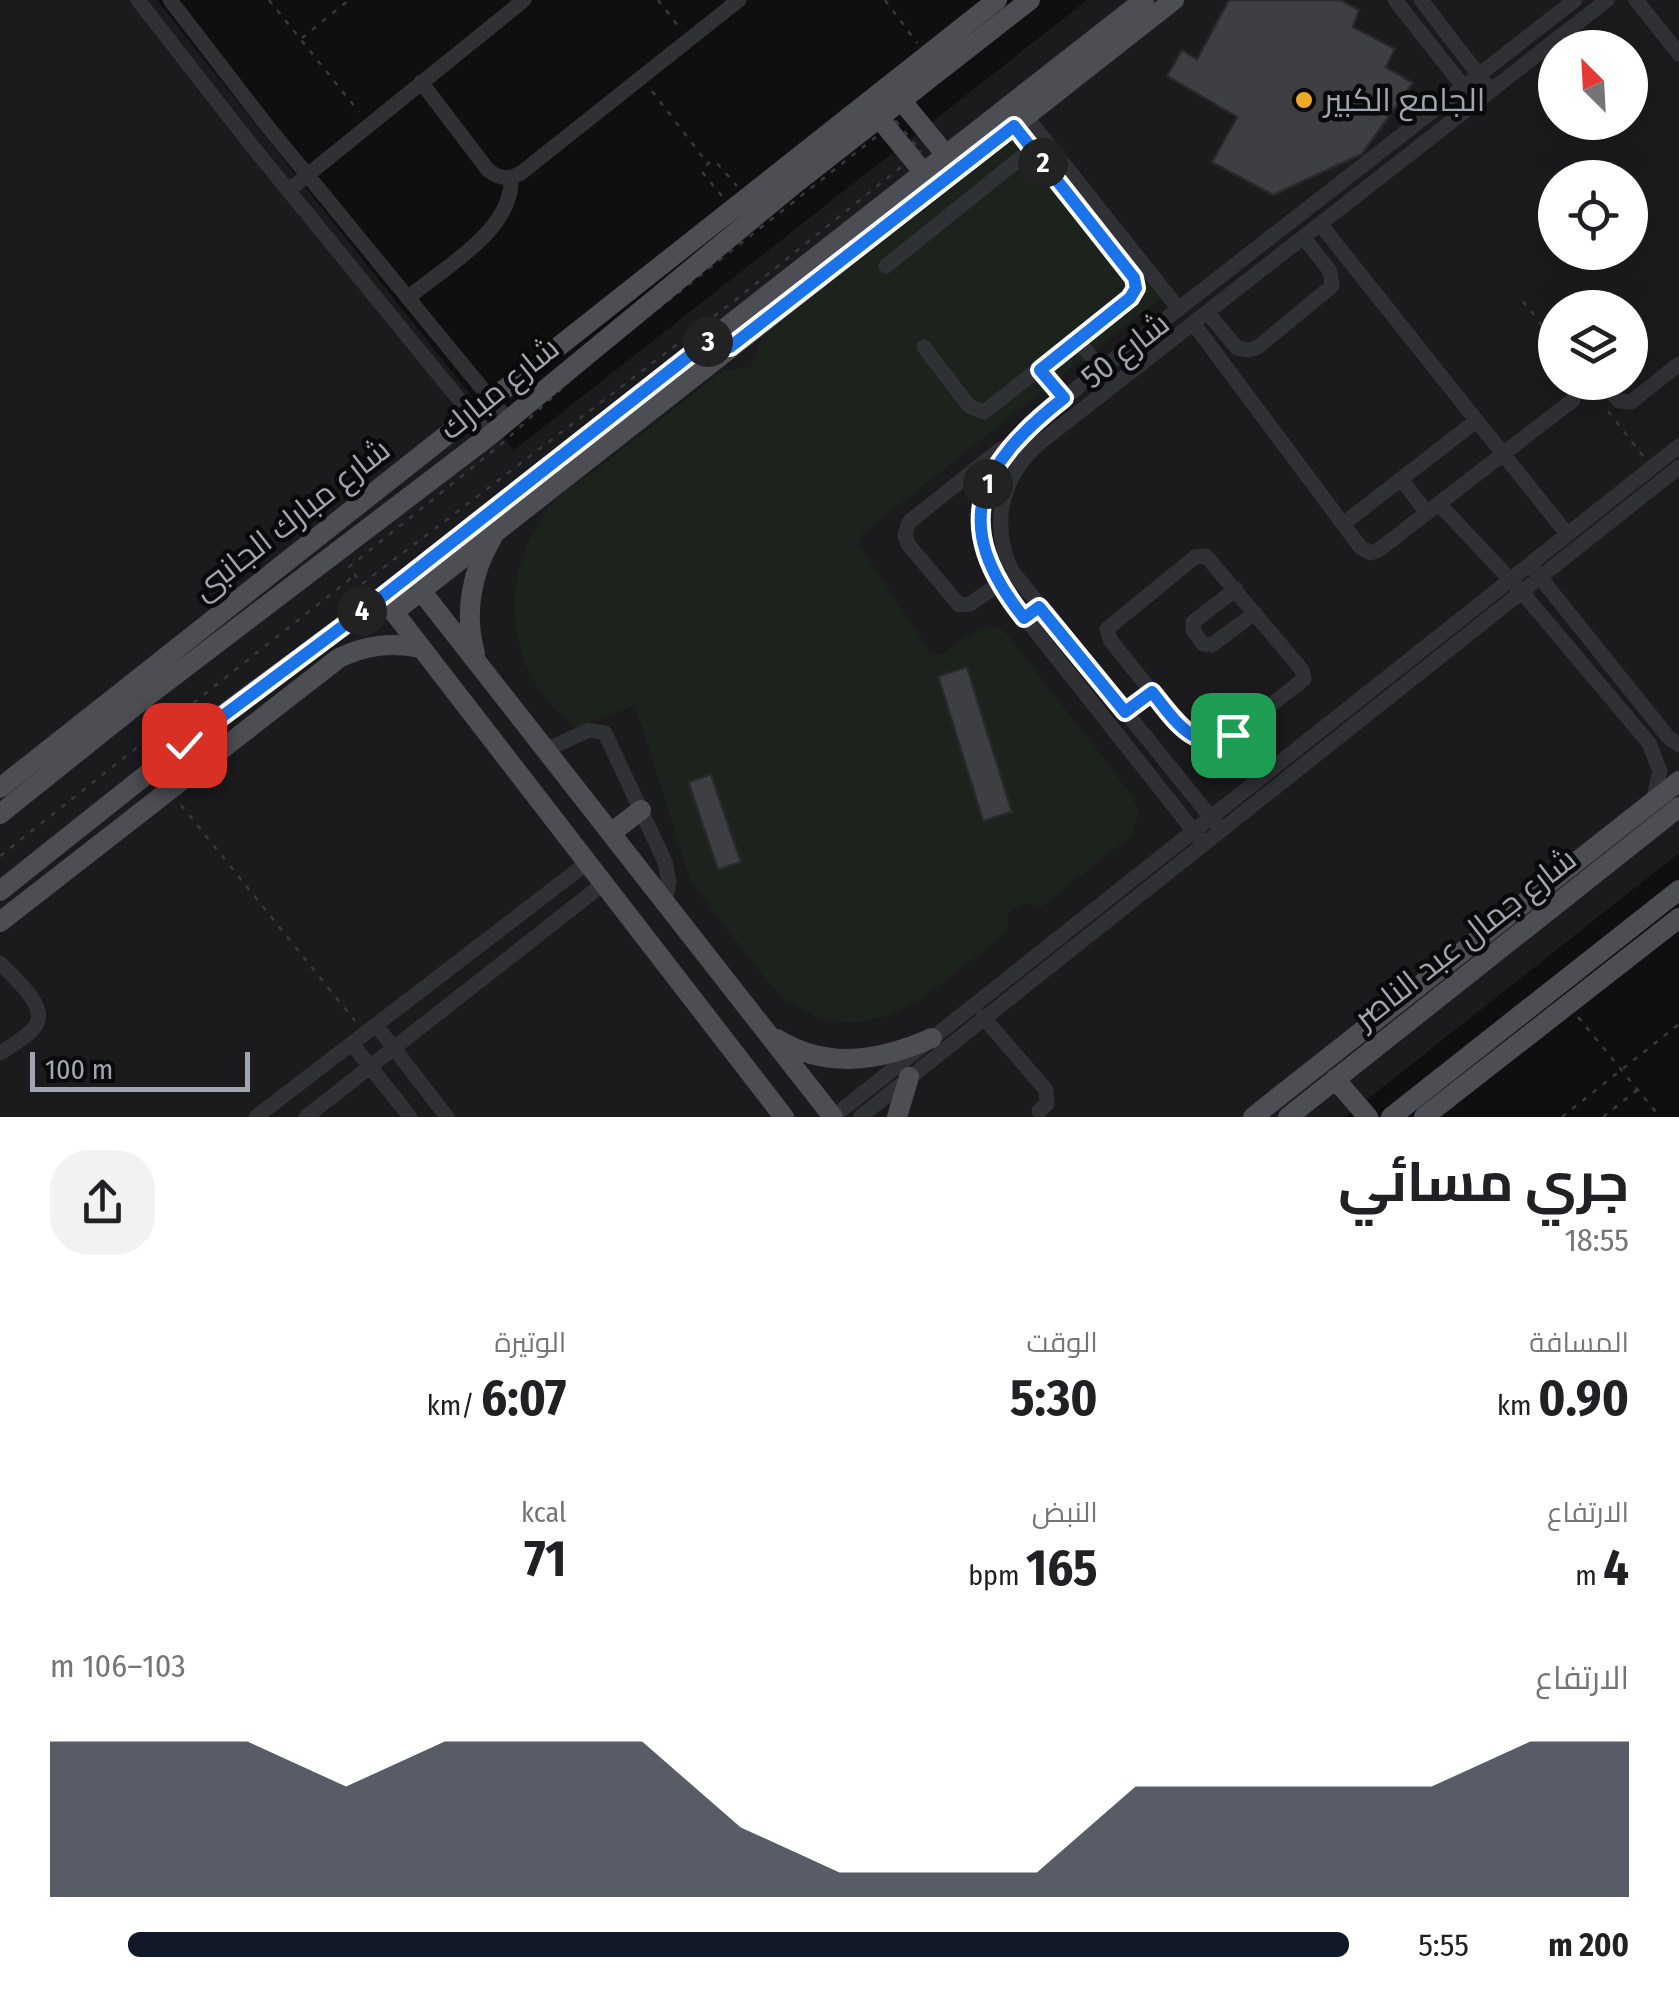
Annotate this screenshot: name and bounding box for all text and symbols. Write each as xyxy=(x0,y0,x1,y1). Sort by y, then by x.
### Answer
north arrow xyxy=(1538,30,1648,140)
map controls xyxy=(1538,30,1648,400)
place label: الجامع الكبير xyxy=(1322,81,1485,122)
marker: الجامع الكبير xyxy=(1293,89,1315,111)
pin: 2 xyxy=(1018,138,1068,188)
text: 2 xyxy=(1037,146,1049,179)
button: locate xyxy=(1538,160,1648,270)
button: layers xyxy=(1538,290,1648,400)
street label: شارع 50 xyxy=(1074,304,1178,398)
pin: 3 xyxy=(683,317,733,367)
text: 3 xyxy=(701,325,715,358)
street label: شارع مبارك xyxy=(432,328,568,450)
street label: شارع مبارك الجانبى xyxy=(185,430,399,610)
pin: 1 xyxy=(963,459,1013,509)
text: 1 xyxy=(982,467,994,500)
pin: 4 xyxy=(337,586,387,636)
text: 4 xyxy=(355,594,369,627)
pin xyxy=(1191,693,1276,778)
pin xyxy=(142,703,227,788)
icon: arrive xyxy=(1206,708,1261,763)
icon: check xyxy=(157,718,212,773)
street label: شارع جمال عبد الناصر xyxy=(1345,840,1585,1040)
scale bar xyxy=(30,1047,250,1092)
text: 100 m xyxy=(45,1053,113,1086)
button: share xyxy=(50,1150,155,1255)
text: جري مسائي xyxy=(1338,1150,1629,1216)
text: 18:55 xyxy=(1564,1221,1629,1259)
text: الوتيرة xyxy=(494,1326,566,1359)
text: الوقت xyxy=(1026,1326,1098,1359)
text: المسافة xyxy=(1529,1326,1629,1359)
text: 6:07 xyxy=(481,1368,566,1428)
text: 5:30 xyxy=(1010,1368,1098,1428)
text: 0.90 xyxy=(1538,1368,1629,1428)
text: /km xyxy=(427,1389,481,1422)
text: km xyxy=(1497,1389,1538,1422)
text: kcal xyxy=(521,1496,566,1529)
text: النبض xyxy=(1032,1496,1098,1529)
text: الارتفاع xyxy=(1547,1496,1629,1529)
text: 71 xyxy=(524,1529,566,1589)
text: 165 xyxy=(1026,1538,1098,1598)
text: 4 xyxy=(1603,1538,1629,1598)
text: bpm xyxy=(968,1559,1026,1592)
text: m xyxy=(1575,1559,1603,1592)
text: 103–106 m xyxy=(50,1647,186,1685)
text: الارتفاع xyxy=(1535,1659,1629,1697)
text: 5:55 xyxy=(1418,1926,1469,1964)
text: 200 m xyxy=(1548,1926,1629,1964)

